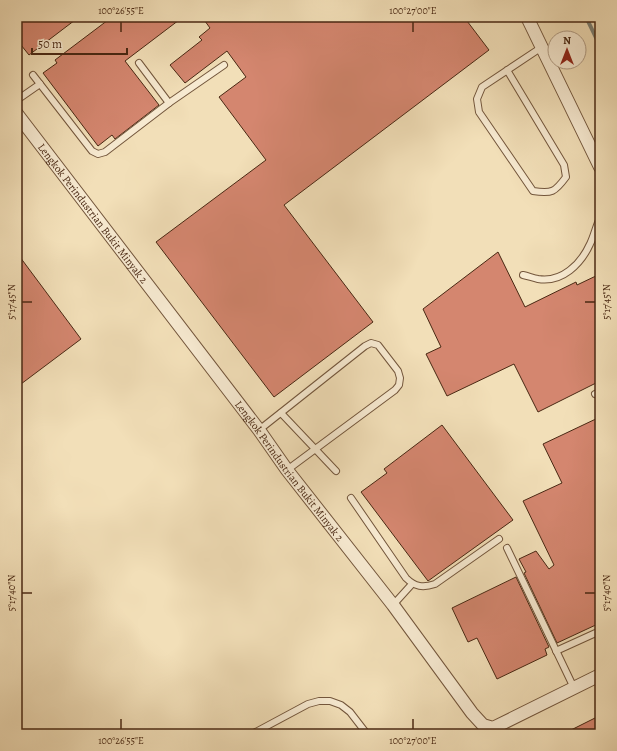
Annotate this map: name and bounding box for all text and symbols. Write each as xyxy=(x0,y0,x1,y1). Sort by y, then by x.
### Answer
text: 100°26'55"E xyxy=(98,4,144,17)
text: 100°27'00"E xyxy=(389,4,437,17)
scale bar xyxy=(32,30,127,56)
north arrow xyxy=(547,30,587,70)
text: N xyxy=(563,33,571,48)
text: 50 m xyxy=(38,36,62,52)
street label: Lengkok Perindustrian Bukit Minyak 2 xyxy=(34,140,151,287)
text: 5°17'45"N xyxy=(5,284,18,320)
text: 5°17'45"N xyxy=(600,284,613,320)
street label: Lengkok Perindustrian Bukit Minyak 2 xyxy=(231,398,347,545)
text: 5°17'40"N xyxy=(5,575,18,611)
text: 5°17'40"N xyxy=(600,575,613,611)
text: 100°26'55"E xyxy=(98,734,144,747)
text: 100°27'00"E xyxy=(389,734,437,747)

